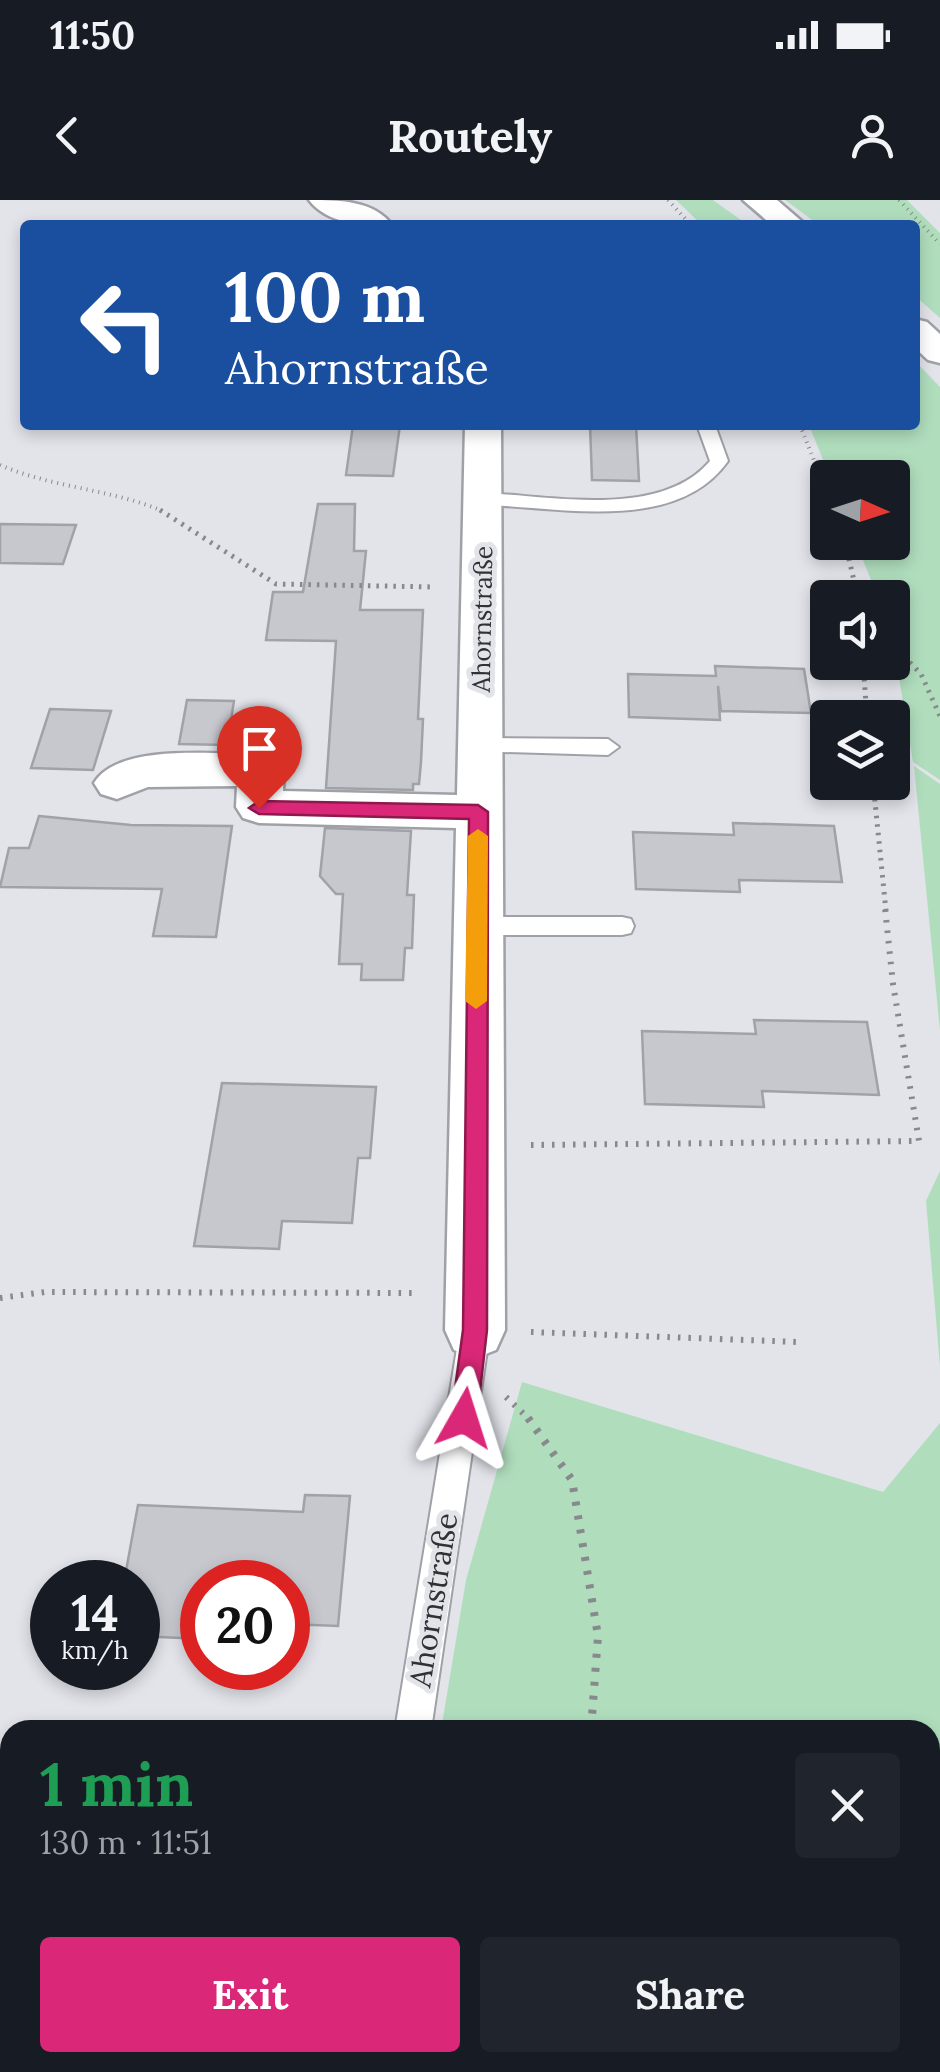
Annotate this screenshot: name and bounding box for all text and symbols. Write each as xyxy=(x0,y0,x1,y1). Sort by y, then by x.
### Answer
text: 11:50 xyxy=(50,11,135,59)
text: Routely xyxy=(388,107,552,164)
icon: back xyxy=(40,108,95,163)
icon: person xyxy=(845,108,900,163)
text: 100 m xyxy=(225,252,425,341)
icon: left xyxy=(60,260,190,390)
text: Ahornstraße xyxy=(225,339,489,396)
north arrow xyxy=(810,460,910,560)
map controls xyxy=(810,460,910,800)
street label: Ahornstraße xyxy=(465,545,499,694)
button: sound xyxy=(810,580,910,680)
button: layers xyxy=(810,700,910,800)
pin xyxy=(217,706,302,809)
icon: arrive xyxy=(232,721,287,776)
position arrow xyxy=(412,1366,516,1470)
street label: Ahornstraße xyxy=(400,1510,466,1691)
speed limit sign: 20 xyxy=(180,1560,310,1690)
text: 14 xyxy=(71,1581,119,1645)
text: km/h xyxy=(61,1634,129,1666)
text: 1 min xyxy=(40,1746,193,1822)
button: close xyxy=(795,1753,900,1858)
text: 130 m · 11:51 xyxy=(40,1822,212,1863)
button: Exit xyxy=(40,1937,460,2052)
button: Share xyxy=(480,1937,900,2052)

